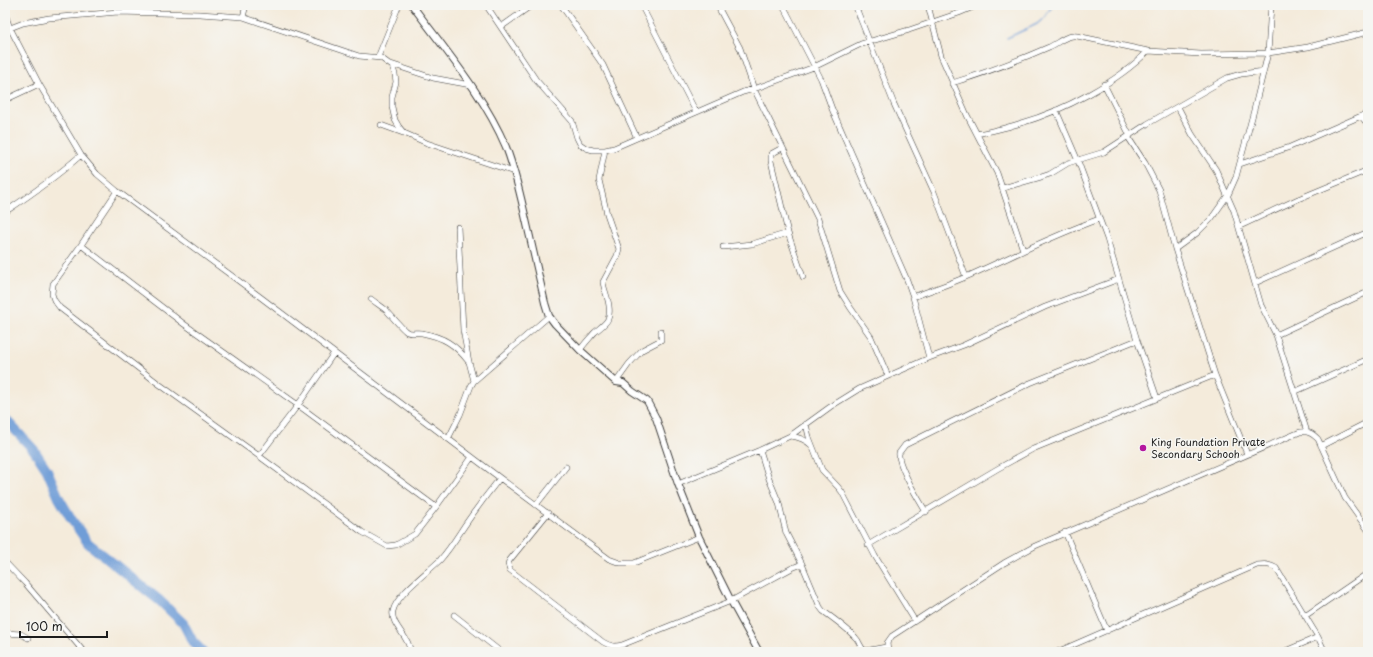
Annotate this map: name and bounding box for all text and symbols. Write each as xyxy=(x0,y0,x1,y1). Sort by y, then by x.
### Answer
place label: King Foundation Private Secondary Schooh xyxy=(1151,434,1265,462)
marker: King Foundation Private Secondary Schooh xyxy=(1138,443,1148,453)
scale bar xyxy=(20,613,107,639)
text: 100 m xyxy=(26,617,63,635)

